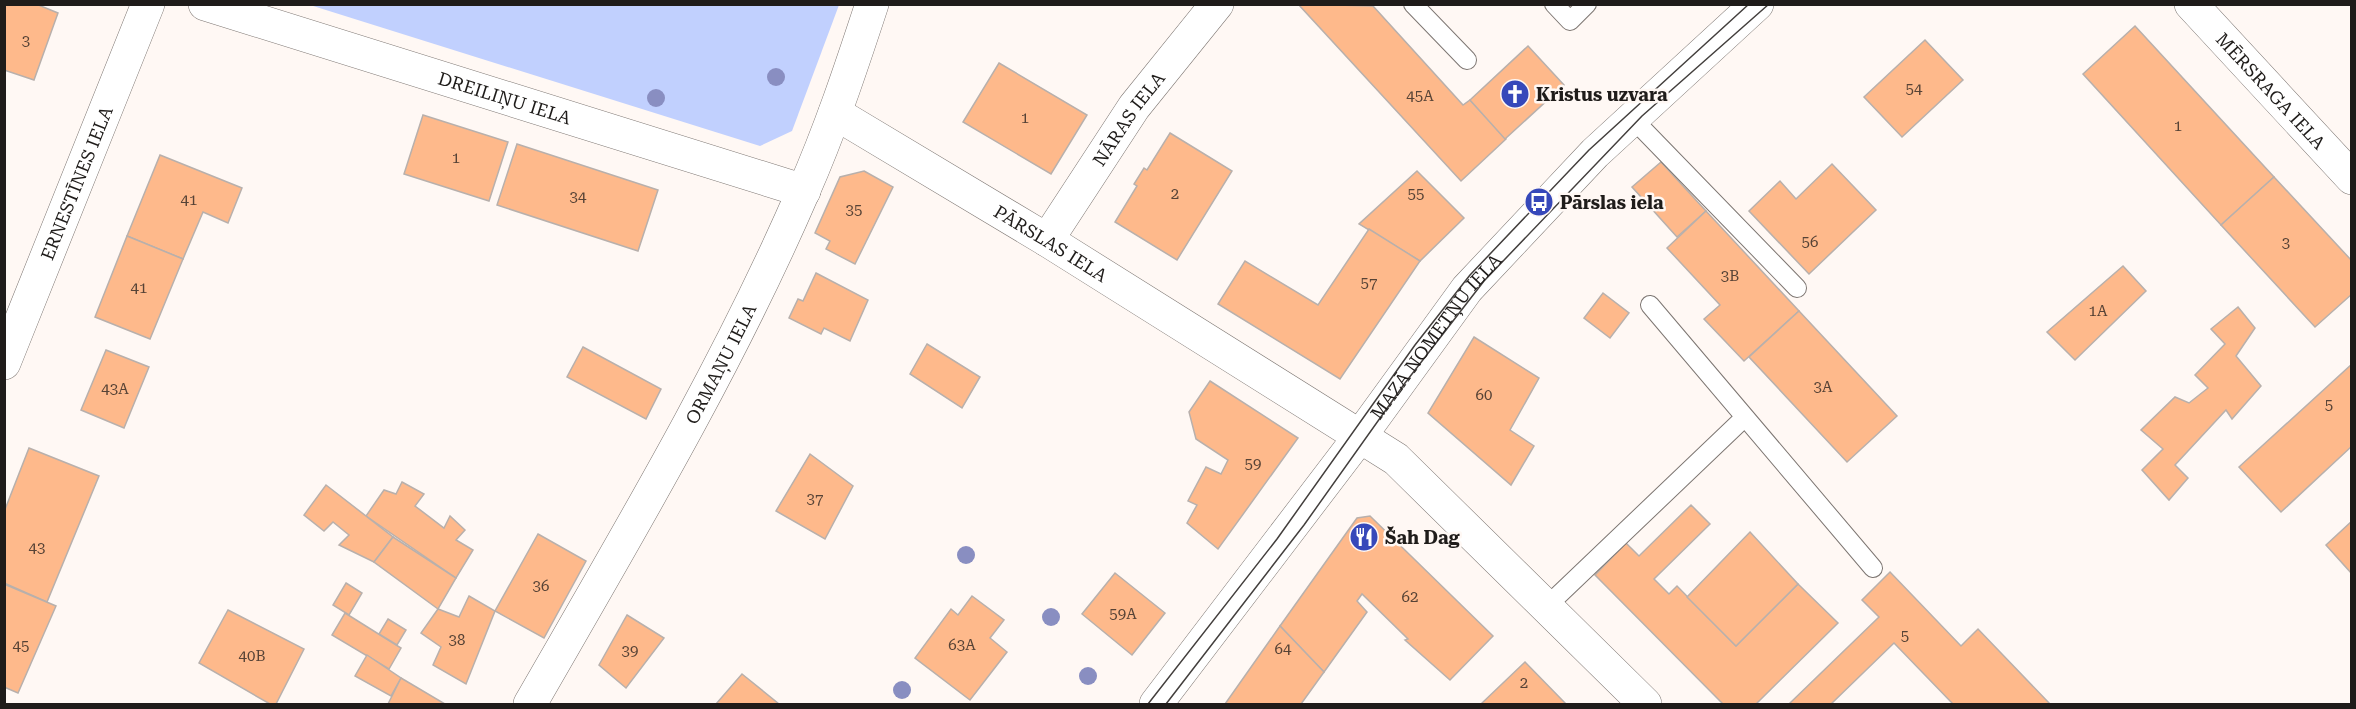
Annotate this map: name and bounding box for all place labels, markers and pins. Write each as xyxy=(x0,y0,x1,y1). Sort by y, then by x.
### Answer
church icon: Kristus uzvara xyxy=(1499,78,1531,110)
place label: Kristus uzvara xyxy=(1536,84,1668,105)
bus stop icon: Pārslas iela xyxy=(1523,186,1555,218)
place label: Pārslas iela xyxy=(1560,192,1664,213)
restaurant icon: Šah Dag xyxy=(1348,521,1380,553)
place label: Šah Dag xyxy=(1385,526,1461,548)

